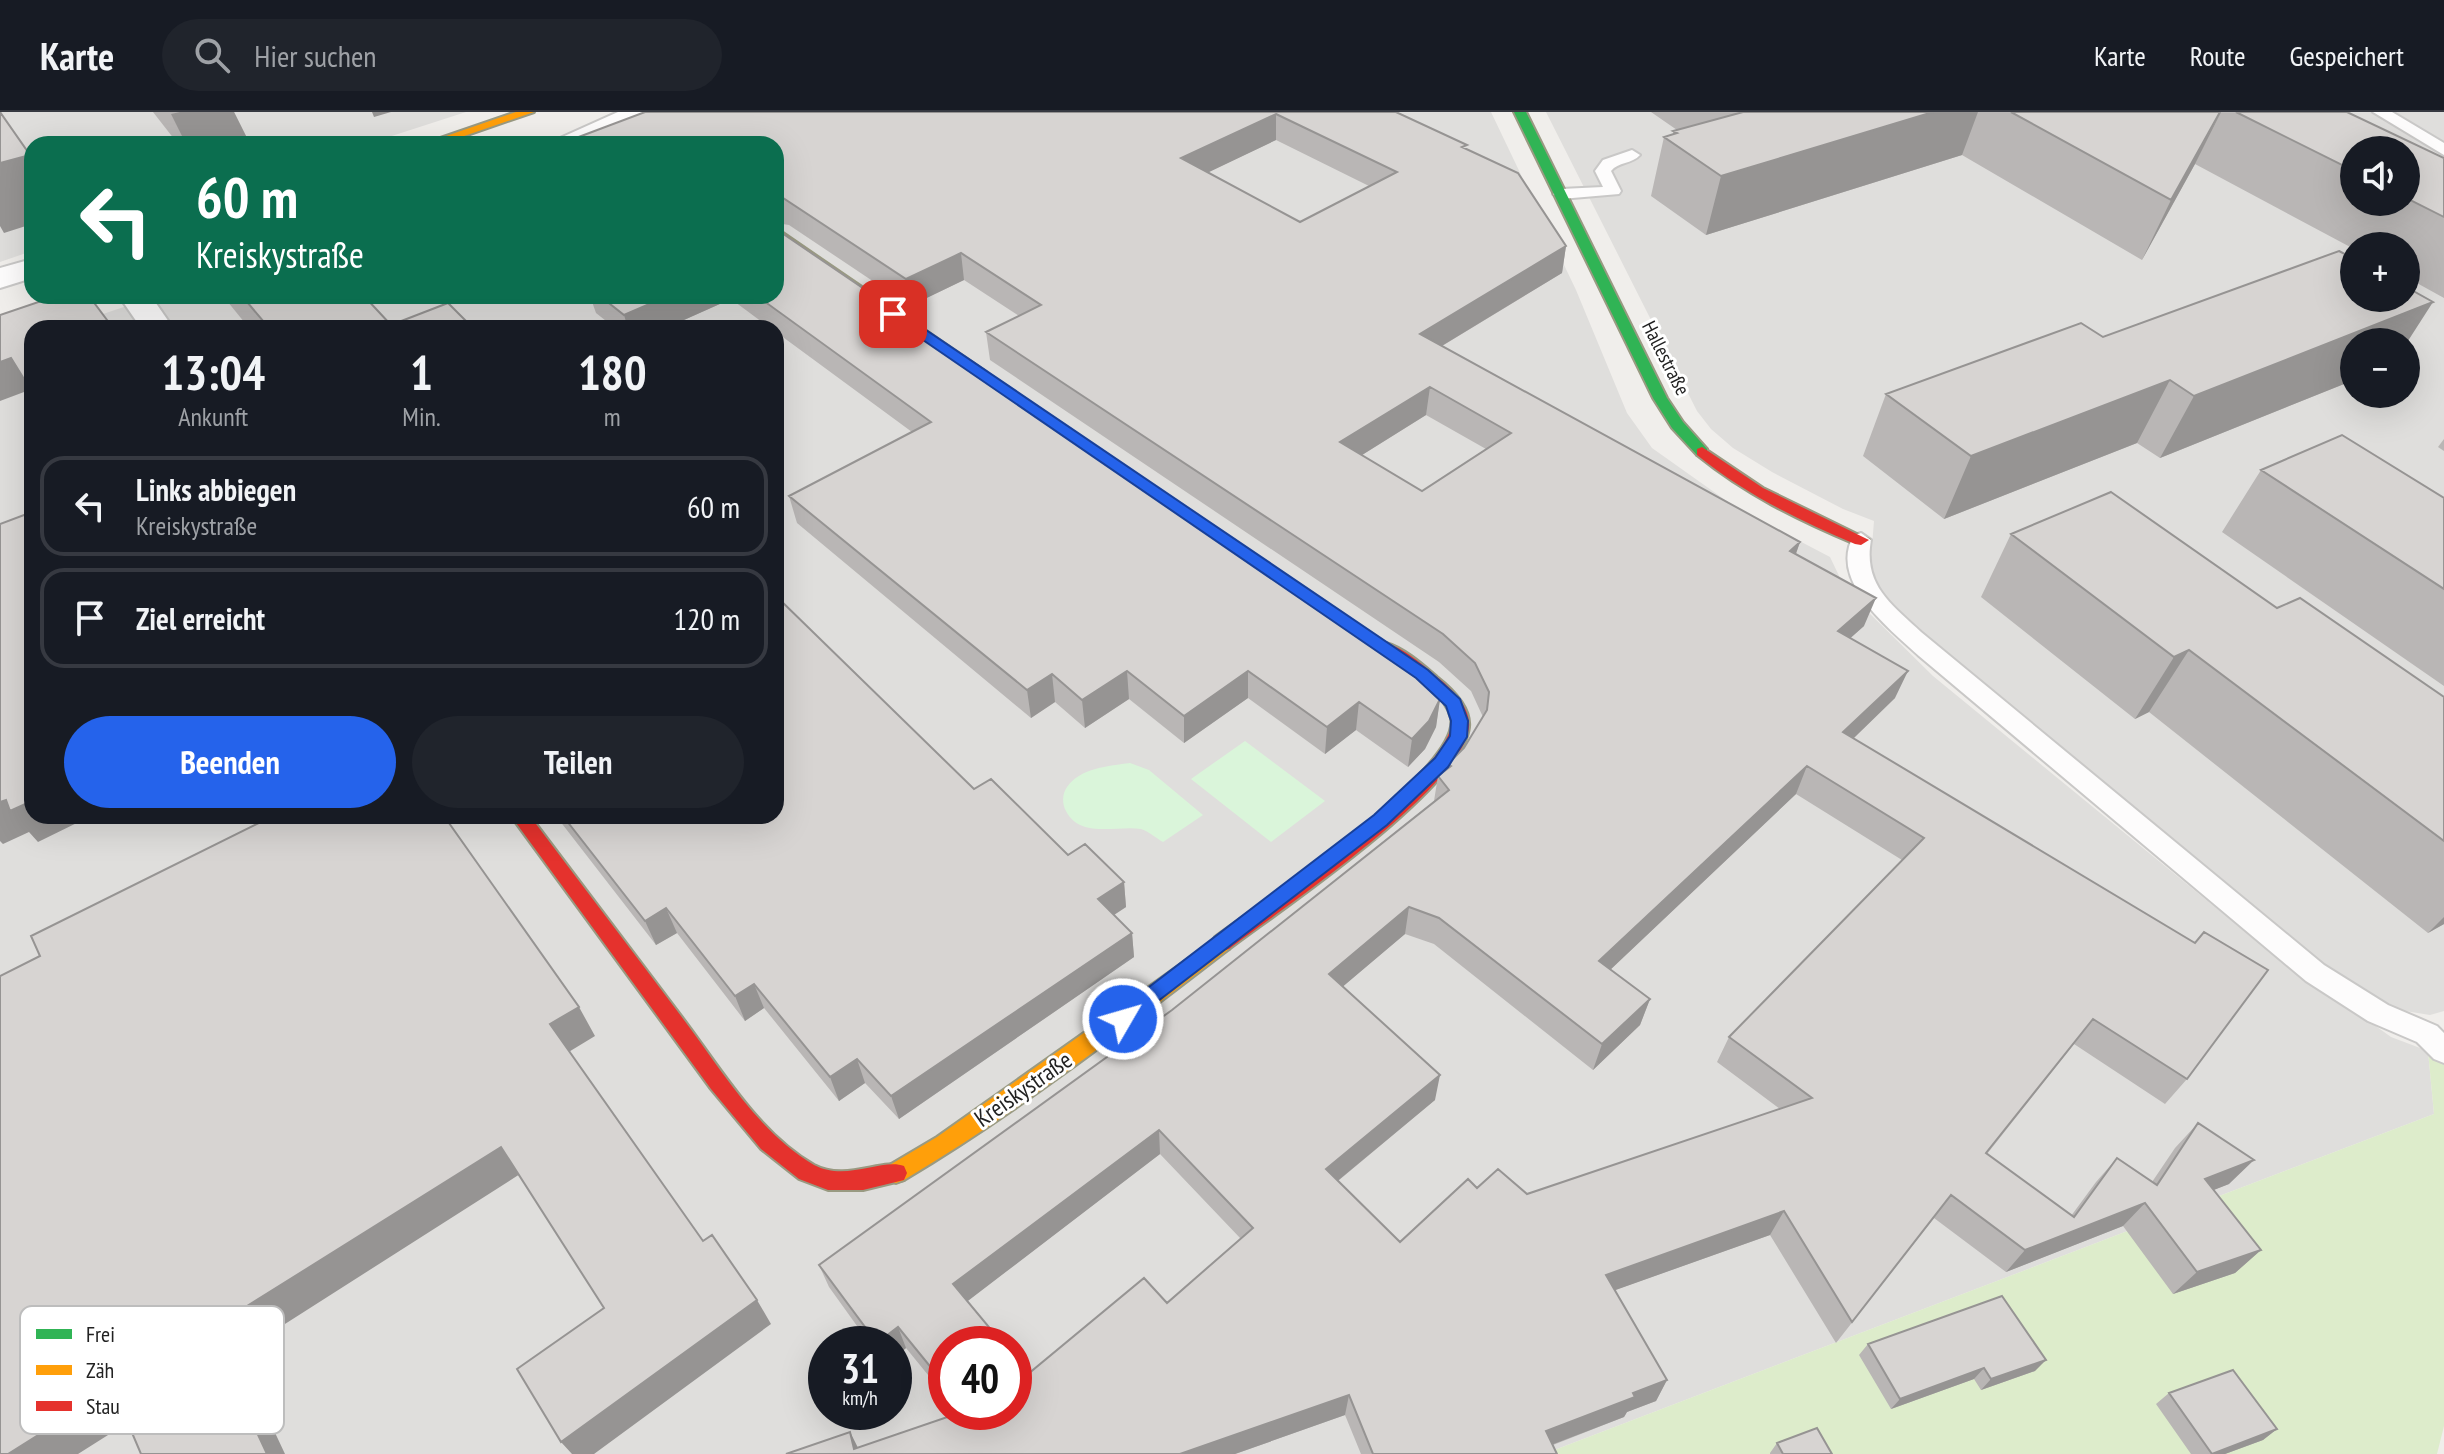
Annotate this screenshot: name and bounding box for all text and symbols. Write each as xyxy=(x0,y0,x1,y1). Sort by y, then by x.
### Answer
search box xyxy=(162,19,722,91)
text: Karte xyxy=(40,31,114,80)
icon: search xyxy=(190,33,234,77)
text: Hier suchen xyxy=(254,36,376,75)
text: Karte xyxy=(2094,37,2146,74)
text: Route xyxy=(2190,37,2245,74)
text: Gespeichert xyxy=(2289,37,2404,74)
map controls xyxy=(2340,136,2420,408)
button: sound xyxy=(2340,136,2420,216)
text: 60 m xyxy=(196,161,298,233)
icon: left xyxy=(64,168,168,272)
text: Kreiskystraße xyxy=(196,231,364,278)
button: + xyxy=(2340,232,2420,312)
pin xyxy=(859,280,927,348)
icon: arrive xyxy=(871,292,915,336)
street label: Hallestraße xyxy=(1636,316,1696,400)
button: − xyxy=(2340,328,2420,408)
text: 13:04 xyxy=(161,341,265,403)
text: 1 xyxy=(410,341,433,403)
text: 180 xyxy=(578,341,647,403)
text: Ankunft xyxy=(178,400,248,433)
text: Min. xyxy=(402,400,441,433)
text: m xyxy=(604,400,621,433)
text: Links abbiegen xyxy=(136,470,296,509)
icon: left xyxy=(68,484,112,528)
text: 60 m xyxy=(687,487,740,526)
text: Kreiskystraße xyxy=(136,509,257,542)
icon: arrive xyxy=(68,596,112,640)
text: Ziel erreicht xyxy=(136,599,265,638)
text: 120 m xyxy=(674,599,740,638)
button: Beenden xyxy=(64,716,396,808)
button: Teilen xyxy=(412,716,744,808)
position arrow xyxy=(1081,977,1165,1061)
street label: Kreiskystraße xyxy=(968,1044,1078,1134)
legend xyxy=(20,1306,284,1434)
text: Frei xyxy=(86,1320,115,1348)
speed limit sign: 40 xyxy=(928,1326,1032,1430)
text: 31 xyxy=(841,1342,879,1394)
text: Zäh xyxy=(86,1356,114,1384)
text: km/h xyxy=(842,1385,878,1411)
text: Stau xyxy=(86,1392,120,1420)

